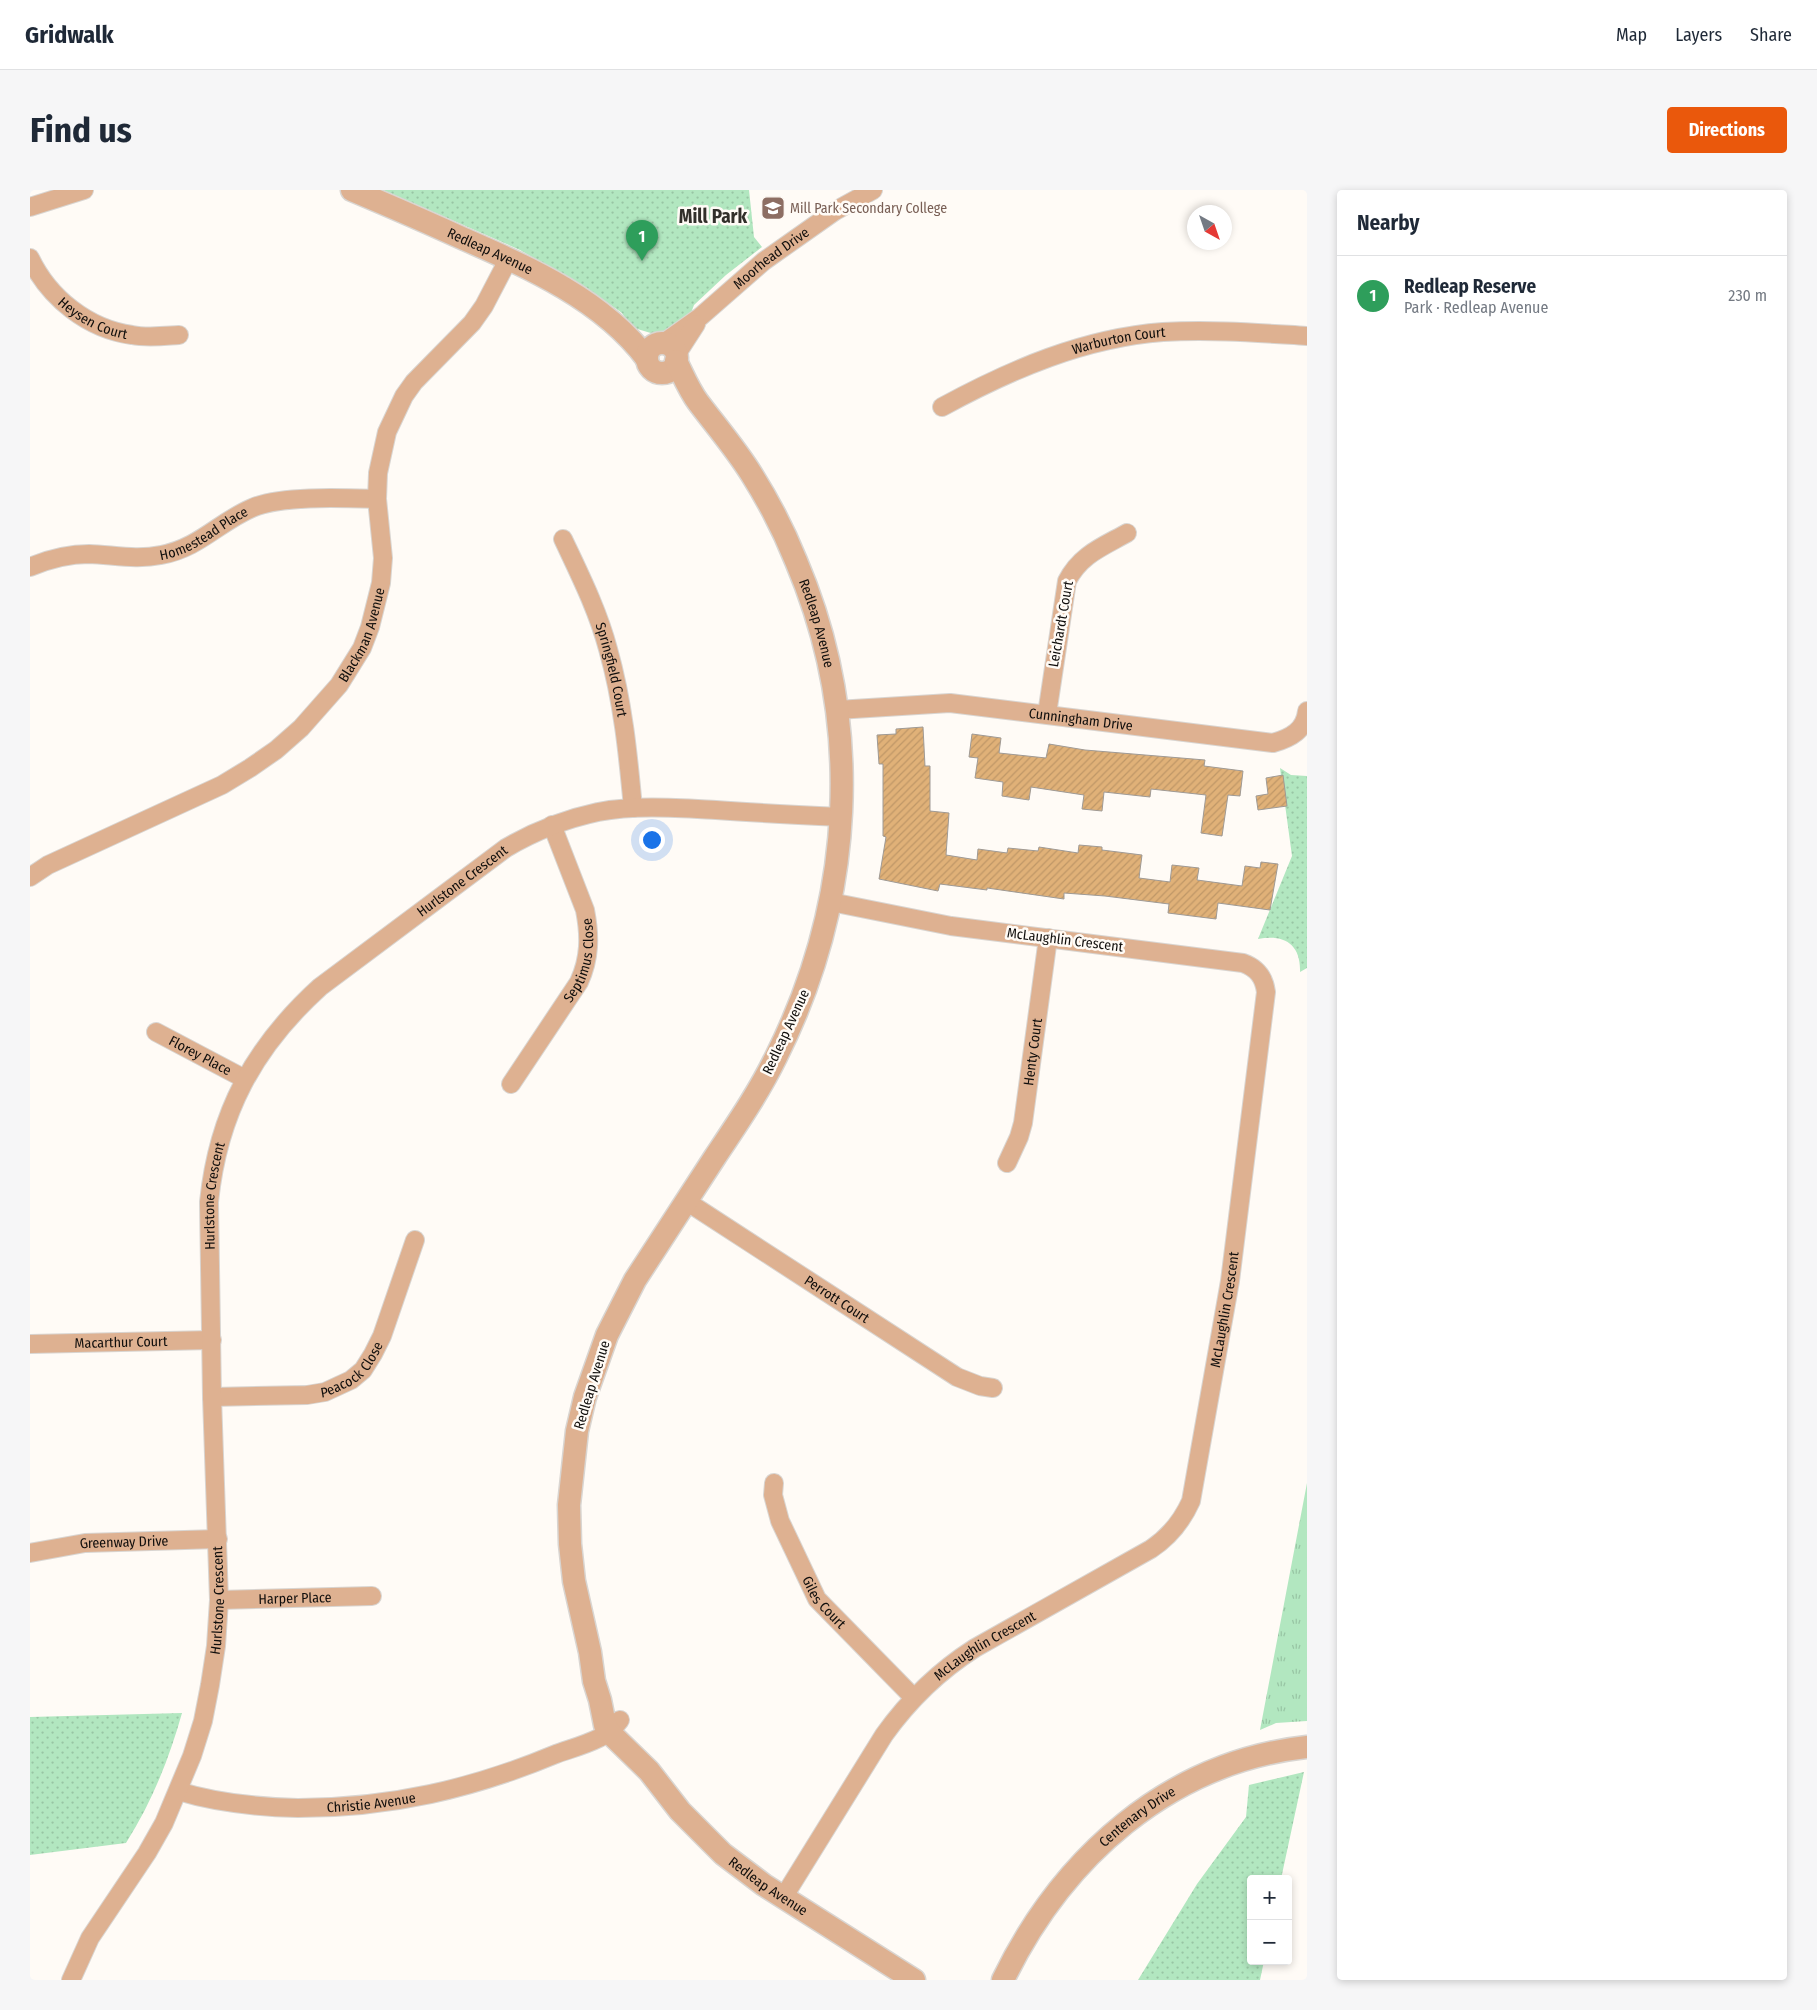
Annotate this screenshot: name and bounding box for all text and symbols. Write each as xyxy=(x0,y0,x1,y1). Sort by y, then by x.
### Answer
text: Gridwalk xyxy=(25,21,114,49)
text: Map xyxy=(1616,24,1647,46)
text: Layers xyxy=(1675,24,1722,46)
text: Share xyxy=(1750,24,1792,46)
button: Directions xyxy=(1667,107,1787,153)
text: Find us xyxy=(30,109,132,151)
school or university icon: Mill Park Secondary College xyxy=(760,195,786,221)
place label: Mill Park Secondary College xyxy=(790,200,947,217)
district label: Mill Park xyxy=(679,205,748,228)
north arrow xyxy=(1187,205,1232,250)
text: Nearby xyxy=(1357,210,1419,236)
pin: 1 xyxy=(626,220,658,261)
street label: Redleap Avenue xyxy=(445,224,536,278)
street label: Moorhead Drive xyxy=(730,224,812,293)
text: Redleap Reserve xyxy=(1404,275,1536,298)
text: 1 xyxy=(1370,286,1376,305)
text: 230 m xyxy=(1728,286,1767,305)
street label: Heysen Court xyxy=(55,293,129,343)
text: Park · Redleap Avenue xyxy=(1404,298,1548,317)
street label: Warburton Court xyxy=(1070,323,1166,358)
street label: Homestead Place xyxy=(158,503,251,564)
street label: Redleap Avenue xyxy=(796,576,838,669)
street label: Leichardt Court xyxy=(1045,579,1077,669)
street label: Blackman Avenue xyxy=(335,586,388,685)
street label: Springfield Court xyxy=(592,620,631,718)
street label: Cunningham Drive xyxy=(1028,704,1134,734)
your location xyxy=(639,827,665,853)
street label: Hurlstone Crescent xyxy=(413,841,511,920)
street label: Septimus Close xyxy=(559,917,597,1005)
street label: McLaughlin Crescent xyxy=(1006,924,1124,956)
street label: Redleap Avenue xyxy=(759,987,813,1077)
street label: Henty Court xyxy=(1020,1017,1046,1087)
street label: Florey Place xyxy=(166,1032,234,1079)
street label: Hurlstone Crescent xyxy=(200,1140,228,1250)
street label: McLaughlin Crescent xyxy=(1206,1250,1242,1369)
street label: Perrott Court xyxy=(801,1272,873,1327)
street label: Macarthur Court xyxy=(74,1332,168,1352)
street label: Redleap Avenue xyxy=(570,1338,614,1431)
street label: Peacock Close xyxy=(319,1339,386,1401)
street label: Greenway Drive xyxy=(78,1532,169,1552)
street label: Hurlstone Crescent xyxy=(206,1545,228,1656)
street label: Giles Court xyxy=(799,1573,850,1632)
street label: Harper Place xyxy=(258,1589,332,1607)
street label: McLaughlin Crescent xyxy=(930,1607,1039,1684)
street label: Centenary Drive xyxy=(1095,1783,1178,1850)
street label: Christie Avenue xyxy=(326,1789,417,1816)
street label: Redleap Avenue xyxy=(725,1853,811,1919)
map controls xyxy=(1247,1875,1292,1965)
button: + xyxy=(1247,1875,1292,1920)
button: − xyxy=(1247,1920,1292,1965)

